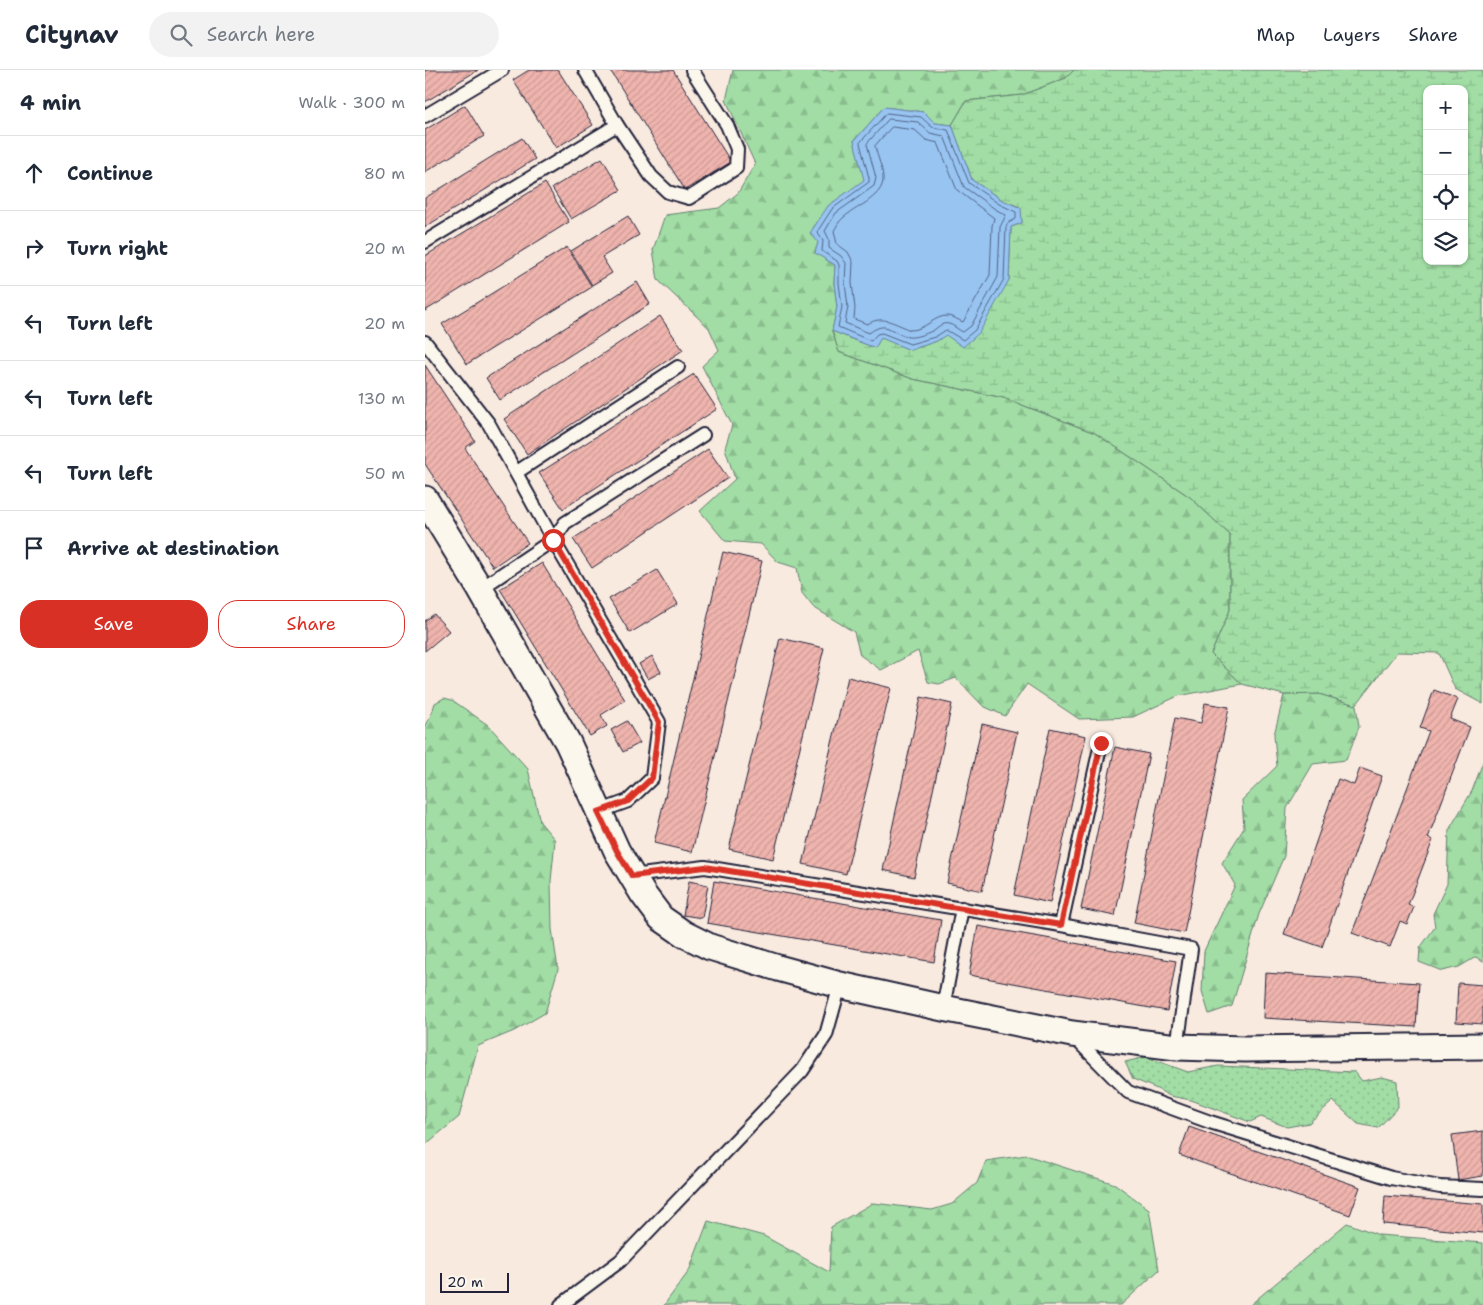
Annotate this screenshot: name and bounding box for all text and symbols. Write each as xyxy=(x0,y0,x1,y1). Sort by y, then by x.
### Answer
search box xyxy=(149,12,499,57)
text: Citynav xyxy=(25,19,119,51)
icon: search xyxy=(167,21,195,49)
text: Search here xyxy=(207,22,315,47)
text: Map xyxy=(1257,23,1295,47)
text: Layers xyxy=(1323,23,1380,47)
text: Share xyxy=(1408,23,1458,47)
map controls xyxy=(1423,85,1468,265)
button: + xyxy=(1423,85,1468,130)
text: 4 min xyxy=(20,89,81,117)
text: Walk · 300 m xyxy=(298,92,405,113)
button: − xyxy=(1423,130,1468,175)
icon: ahead xyxy=(20,159,48,187)
text: Continue xyxy=(67,161,153,186)
text: 80 m xyxy=(364,163,405,184)
button: locate xyxy=(1423,175,1468,220)
button: layers xyxy=(1423,220,1468,265)
icon: right xyxy=(20,234,48,262)
text: Turn right xyxy=(67,236,168,261)
text: 20 m xyxy=(364,238,405,259)
icon: left xyxy=(20,309,48,337)
text: Turn left xyxy=(67,311,153,336)
text: 20 m xyxy=(364,313,405,334)
icon: left xyxy=(20,384,48,412)
text: Turn left xyxy=(67,386,153,411)
text: 130 m xyxy=(358,388,405,409)
icon: left xyxy=(20,459,48,487)
text: Turn left xyxy=(67,461,153,486)
text: 50 m xyxy=(365,463,405,484)
route start xyxy=(542,529,565,552)
icon: arrive xyxy=(20,534,48,562)
text: Arrive at destination xyxy=(67,536,279,561)
button: Save xyxy=(20,600,208,648)
button: Share xyxy=(218,600,405,648)
route end xyxy=(1090,732,1113,755)
scale bar xyxy=(440,1270,509,1293)
text: 20 m xyxy=(447,1273,483,1291)

